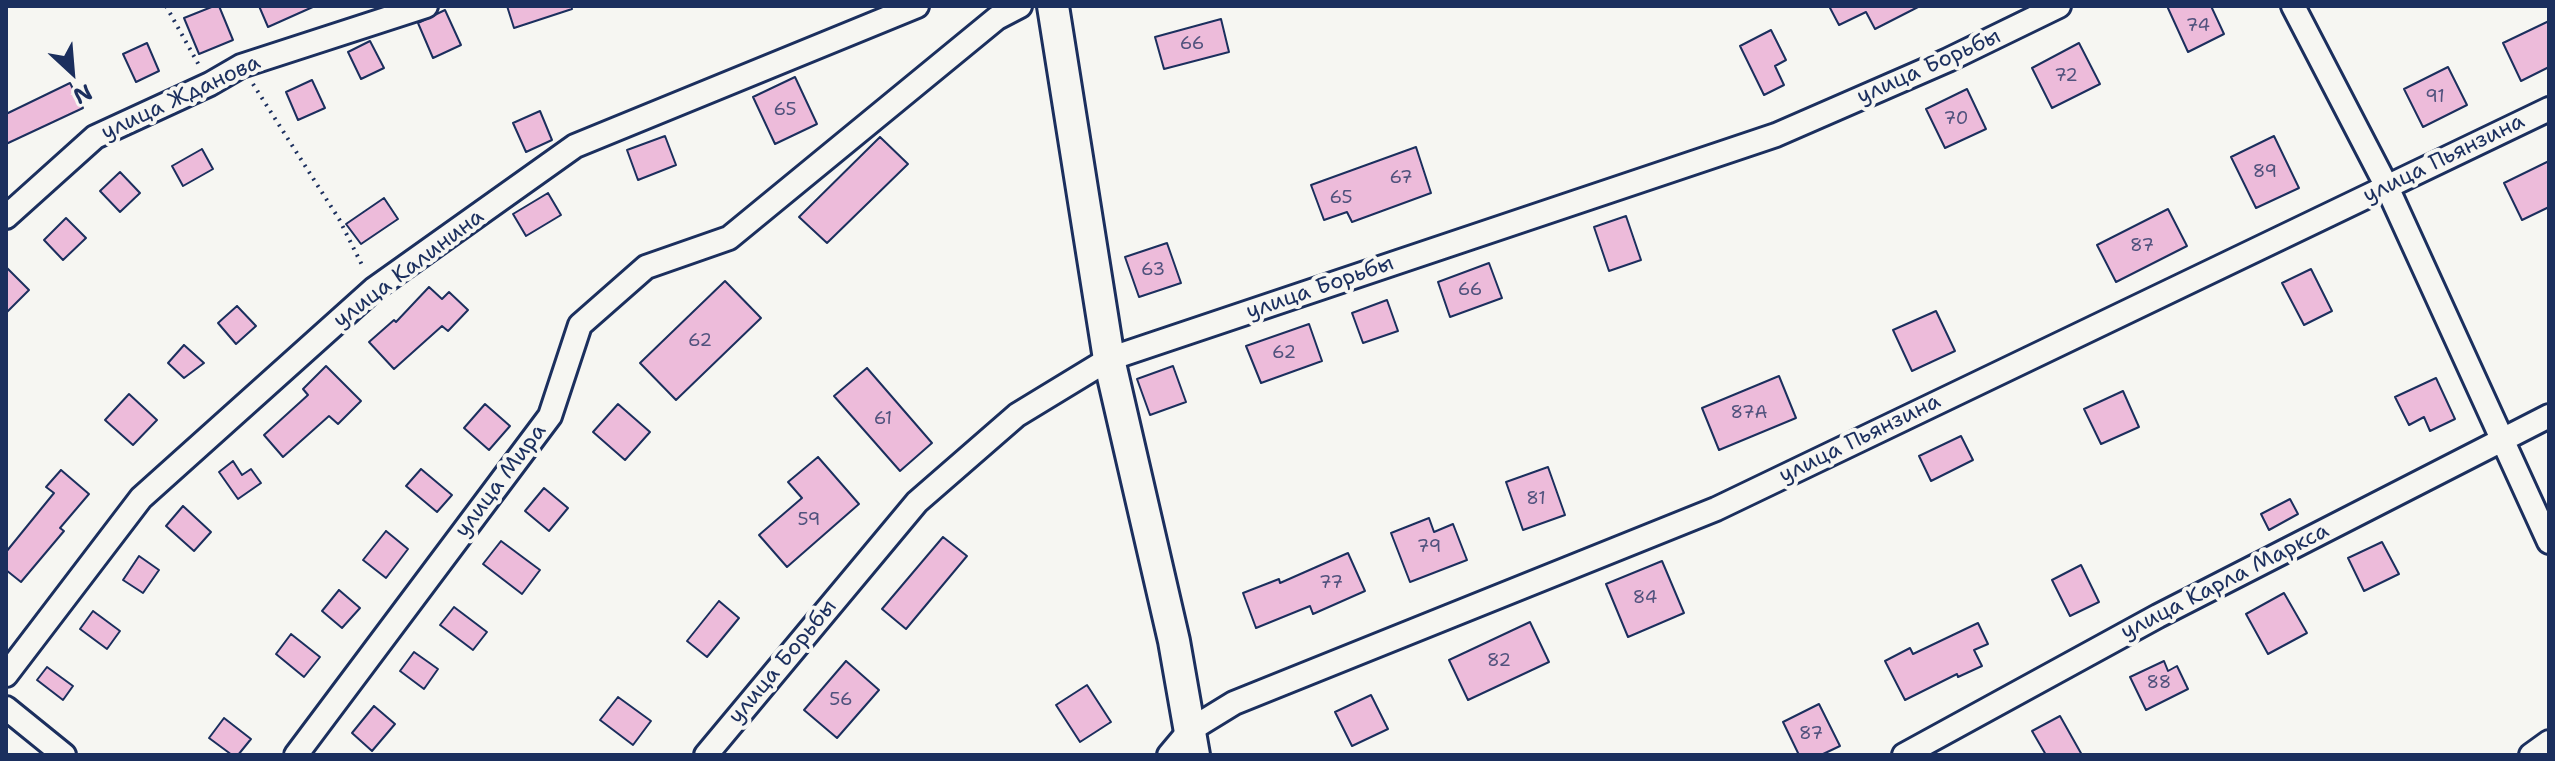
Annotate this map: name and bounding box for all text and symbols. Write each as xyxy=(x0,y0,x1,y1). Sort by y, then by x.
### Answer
house number: 74 xyxy=(2186,15,2210,37)
street label: улица Борьбы xyxy=(1853,24,2005,110)
north arrow xyxy=(32,32,112,112)
house number: 66 xyxy=(1180,33,1204,55)
street label: улица Жданова xyxy=(97,50,265,146)
house number: 72 xyxy=(2054,65,2078,87)
text: N xyxy=(69,77,97,111)
house number: 91 xyxy=(2425,86,2445,108)
house number: 65 xyxy=(774,99,796,121)
house number: 70 xyxy=(1944,108,1968,130)
street label: улица Пьянзина xyxy=(2359,108,2529,210)
house number: 89 xyxy=(2253,161,2277,183)
house number: 67 xyxy=(1389,167,1413,189)
house number: 65 xyxy=(1330,187,1352,209)
street label: улица Калинина xyxy=(329,204,489,334)
house number: 87 xyxy=(2130,235,2154,257)
street label: улица Борьбы xyxy=(1243,250,1397,326)
house number: 63 xyxy=(1141,259,1165,281)
house number: 66 xyxy=(1458,279,1482,301)
house number: 62 xyxy=(688,330,712,352)
house number: 62 xyxy=(1272,342,1296,364)
street label: улица Пьянзина xyxy=(1775,388,1945,490)
house number: 87А xyxy=(1730,402,1768,424)
house number: 61 xyxy=(874,408,892,430)
street label: улица Мира xyxy=(450,419,552,543)
house number: 81 xyxy=(1526,488,1546,510)
house number: 59 xyxy=(798,509,820,531)
street label: улица Карла Маркса xyxy=(2117,518,2333,646)
house number: 79 xyxy=(1417,536,1441,558)
house number: 77 xyxy=(1319,572,1343,594)
house number: 84 xyxy=(1633,587,1657,609)
street label: улица Борьбы xyxy=(723,594,843,730)
house number: 82 xyxy=(1487,650,1511,672)
house number: 88 xyxy=(2147,672,2171,694)
house number: 56 xyxy=(829,689,853,711)
house number: 87 xyxy=(1799,723,1823,745)

